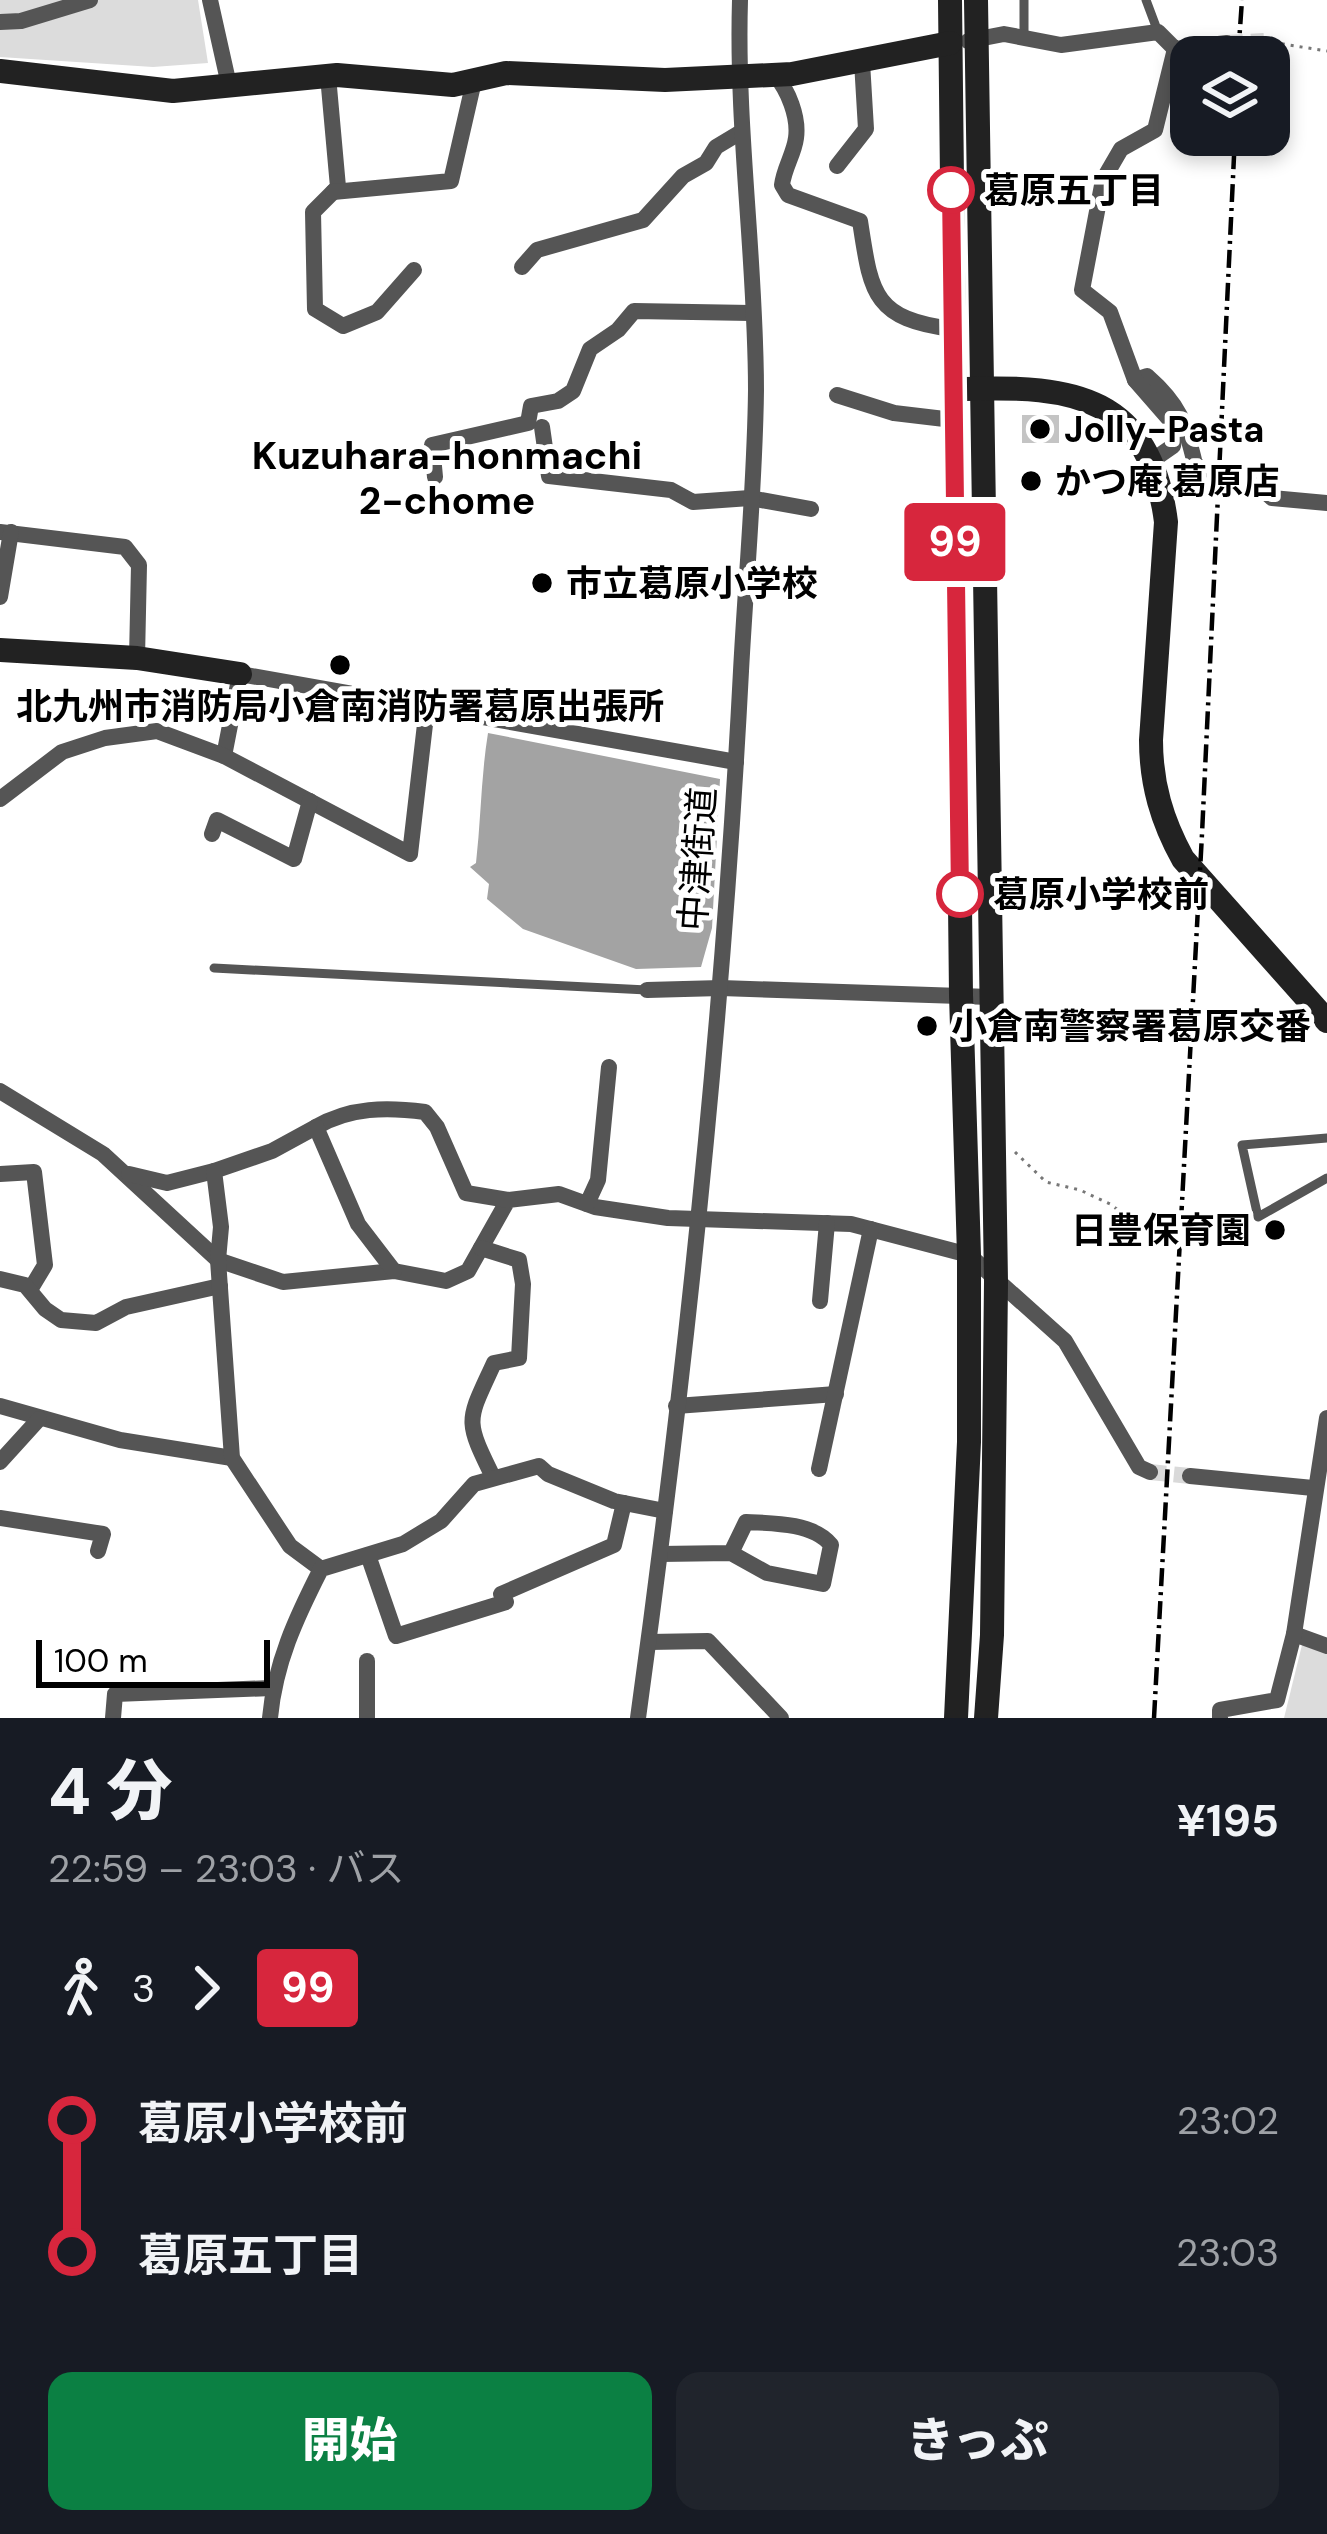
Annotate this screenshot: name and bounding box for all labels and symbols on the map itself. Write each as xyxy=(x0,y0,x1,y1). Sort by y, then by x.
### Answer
place label: 葛原五丁目 xyxy=(984,167,1164,214)
marker: 葛原五丁目 xyxy=(929,168,973,212)
place label: Jolly-Pasta xyxy=(1064,406,1264,453)
marker: Jolly-Pasta xyxy=(1027,416,1053,442)
district label: Kuzuhara-honmachi 2-chome xyxy=(252,430,642,526)
place label: かつ庵 葛原店 xyxy=(1055,458,1279,505)
marker: かつ庵 葛原店 xyxy=(1018,468,1044,494)
line badge: 99 xyxy=(901,503,1009,581)
place label: 市立葛原小学校 xyxy=(566,560,818,607)
marker: 市立葛原小学校 xyxy=(529,570,555,596)
marker: 北九州市消防局小倉南消防署葛原出張所 xyxy=(327,652,353,678)
place label: 北九州市消防局小倉南消防署葛原出張所 xyxy=(16,683,664,730)
street label: 中津街道 xyxy=(669,786,726,933)
place label: 葛原小学校前 xyxy=(993,871,1209,918)
marker: 葛原小学校前 xyxy=(938,872,982,916)
place label: 小倉南警察署葛原交番 xyxy=(951,1003,1311,1050)
marker: 小倉南警察署葛原交番 xyxy=(914,1013,940,1039)
place label: 日豊保育園 xyxy=(1071,1207,1251,1254)
marker: 日豊保育園 xyxy=(1262,1217,1288,1243)
scale bar xyxy=(36,1634,270,1687)

